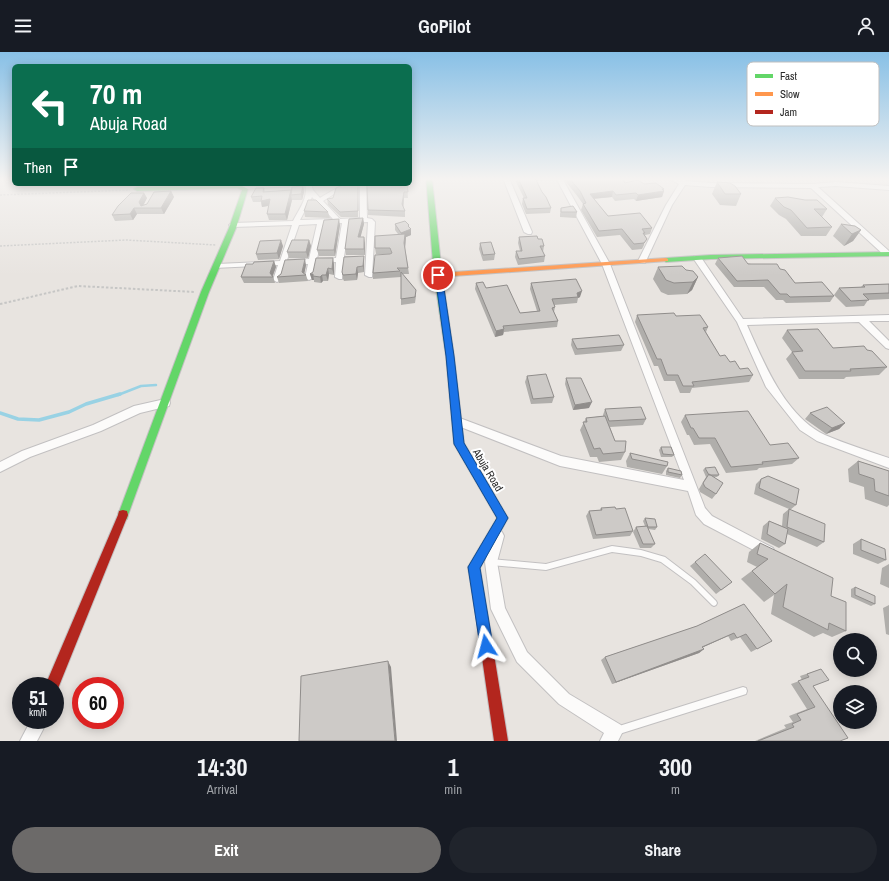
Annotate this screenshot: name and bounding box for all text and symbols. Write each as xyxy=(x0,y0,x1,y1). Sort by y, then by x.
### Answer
text: GoPilot xyxy=(418,14,471,39)
icon: menu xyxy=(12,15,34,37)
icon: person xyxy=(855,15,877,37)
legend xyxy=(747,62,879,126)
text: Fast xyxy=(780,69,798,83)
text: 70 m xyxy=(90,75,142,113)
icon: left xyxy=(24,80,76,132)
text: Slow xyxy=(780,87,800,101)
text: Jam xyxy=(780,105,797,119)
text: Abuja Road xyxy=(90,111,167,136)
icon: arrive xyxy=(60,156,82,178)
text: Then xyxy=(24,157,52,178)
pin xyxy=(421,258,455,292)
icon: arrive xyxy=(427,264,449,286)
street label: Abuja Road xyxy=(469,445,506,494)
position arrow xyxy=(465,625,507,667)
map controls xyxy=(833,633,877,729)
button: search xyxy=(833,633,877,677)
speed limit sign: 60 xyxy=(72,677,124,729)
text: 51 xyxy=(29,684,47,711)
button: layers xyxy=(833,685,877,729)
text: km/h xyxy=(29,706,47,719)
text: 14:30 xyxy=(197,751,247,783)
text: 1 xyxy=(448,751,459,783)
text: 300 xyxy=(659,751,692,783)
text: Arrival xyxy=(207,781,238,798)
text: min xyxy=(444,781,462,798)
text: m xyxy=(671,781,680,798)
button: Exit xyxy=(12,827,441,873)
button: Share xyxy=(449,827,877,873)

